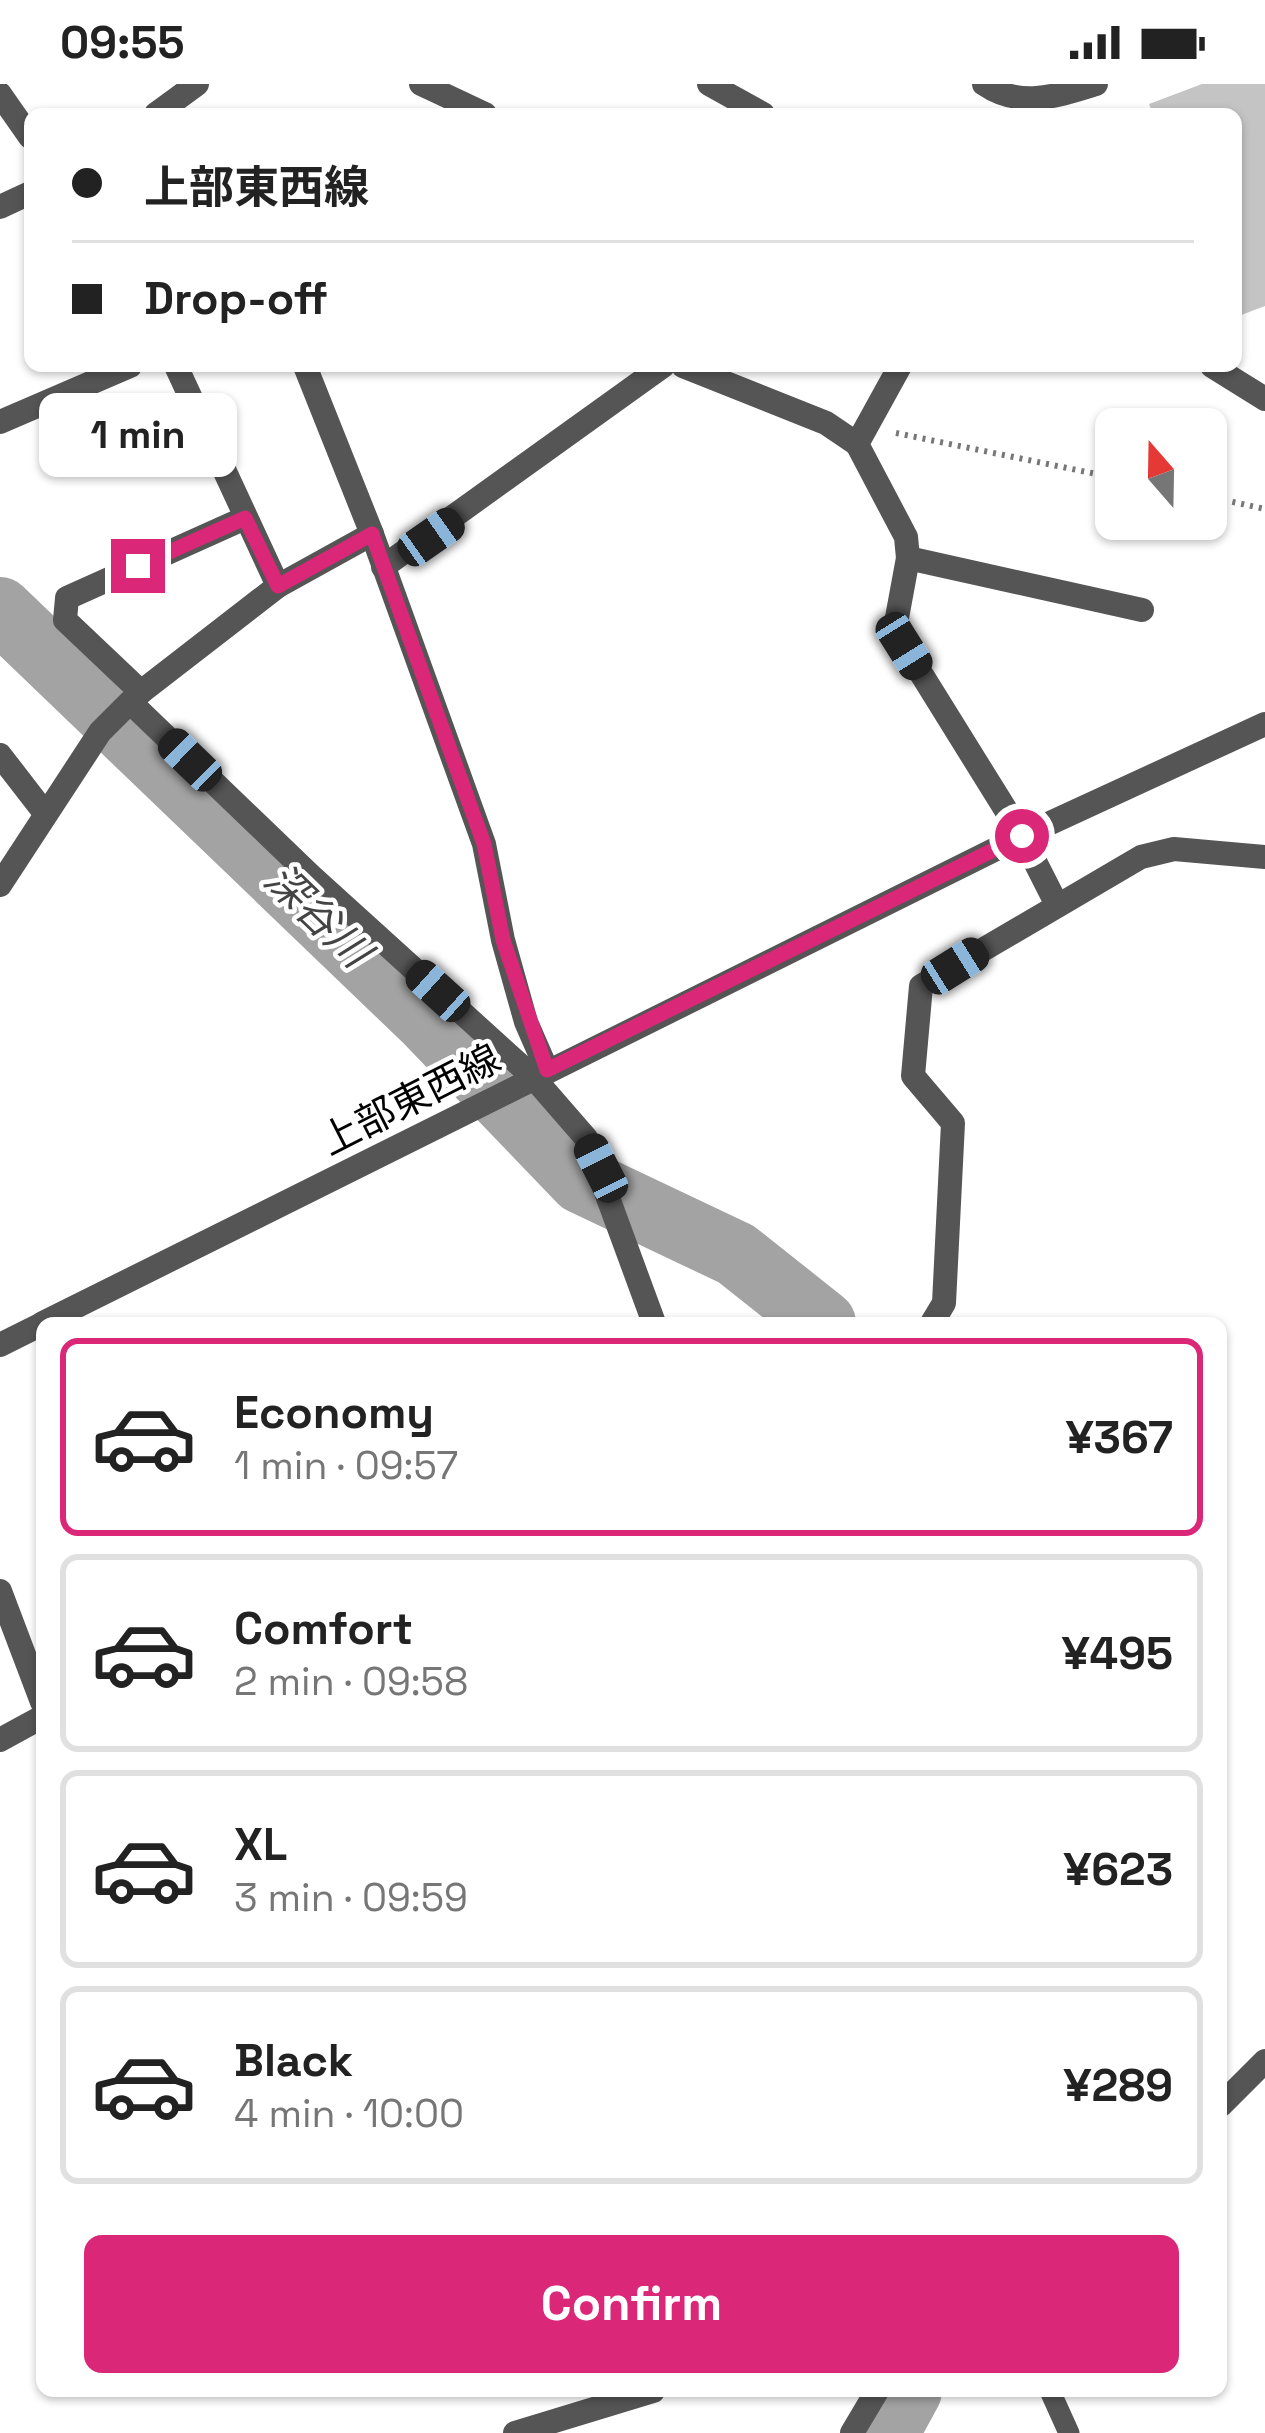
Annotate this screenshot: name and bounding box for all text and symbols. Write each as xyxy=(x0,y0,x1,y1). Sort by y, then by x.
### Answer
text: 09:55 xyxy=(60,14,184,71)
text: 上部東西線 xyxy=(144,159,369,216)
text: Drop-off xyxy=(144,270,328,327)
callout: 1 min xyxy=(39,392,237,476)
north arrow xyxy=(1095,408,1227,540)
map controls xyxy=(1095,408,1227,540)
text: 1 min xyxy=(90,410,186,459)
car xyxy=(391,502,471,572)
route end xyxy=(111,539,165,593)
car xyxy=(870,606,938,686)
car xyxy=(152,722,228,798)
route start xyxy=(995,809,1049,863)
water label: 深谷川 xyxy=(254,853,384,981)
car xyxy=(915,932,995,1000)
car xyxy=(399,954,477,1028)
street label: 上部東西線 xyxy=(312,1033,508,1166)
car xyxy=(569,1128,633,1208)
icon: car xyxy=(90,1383,198,1491)
text: Economy xyxy=(234,1384,434,1441)
text: ¥367 xyxy=(1066,1409,1173,1466)
text: 1 min · 09:57 xyxy=(234,1441,458,1490)
icon: car xyxy=(90,1599,198,1707)
text: Comfort xyxy=(234,1600,413,1657)
text: ¥495 xyxy=(1062,1625,1173,1682)
text: 2 min · 09:58 xyxy=(234,1657,468,1706)
icon: car xyxy=(90,1815,198,1923)
text: XL xyxy=(234,1816,287,1873)
text: ¥623 xyxy=(1063,1841,1173,1898)
text: 3 min · 09:59 xyxy=(234,1873,468,1922)
icon: car xyxy=(90,2031,198,2139)
text: Black xyxy=(234,2032,353,2089)
text: ¥289 xyxy=(1064,2057,1173,2114)
text: 4 min · 10:00 xyxy=(234,2089,464,2138)
button: Confirm xyxy=(84,2235,1179,2373)

